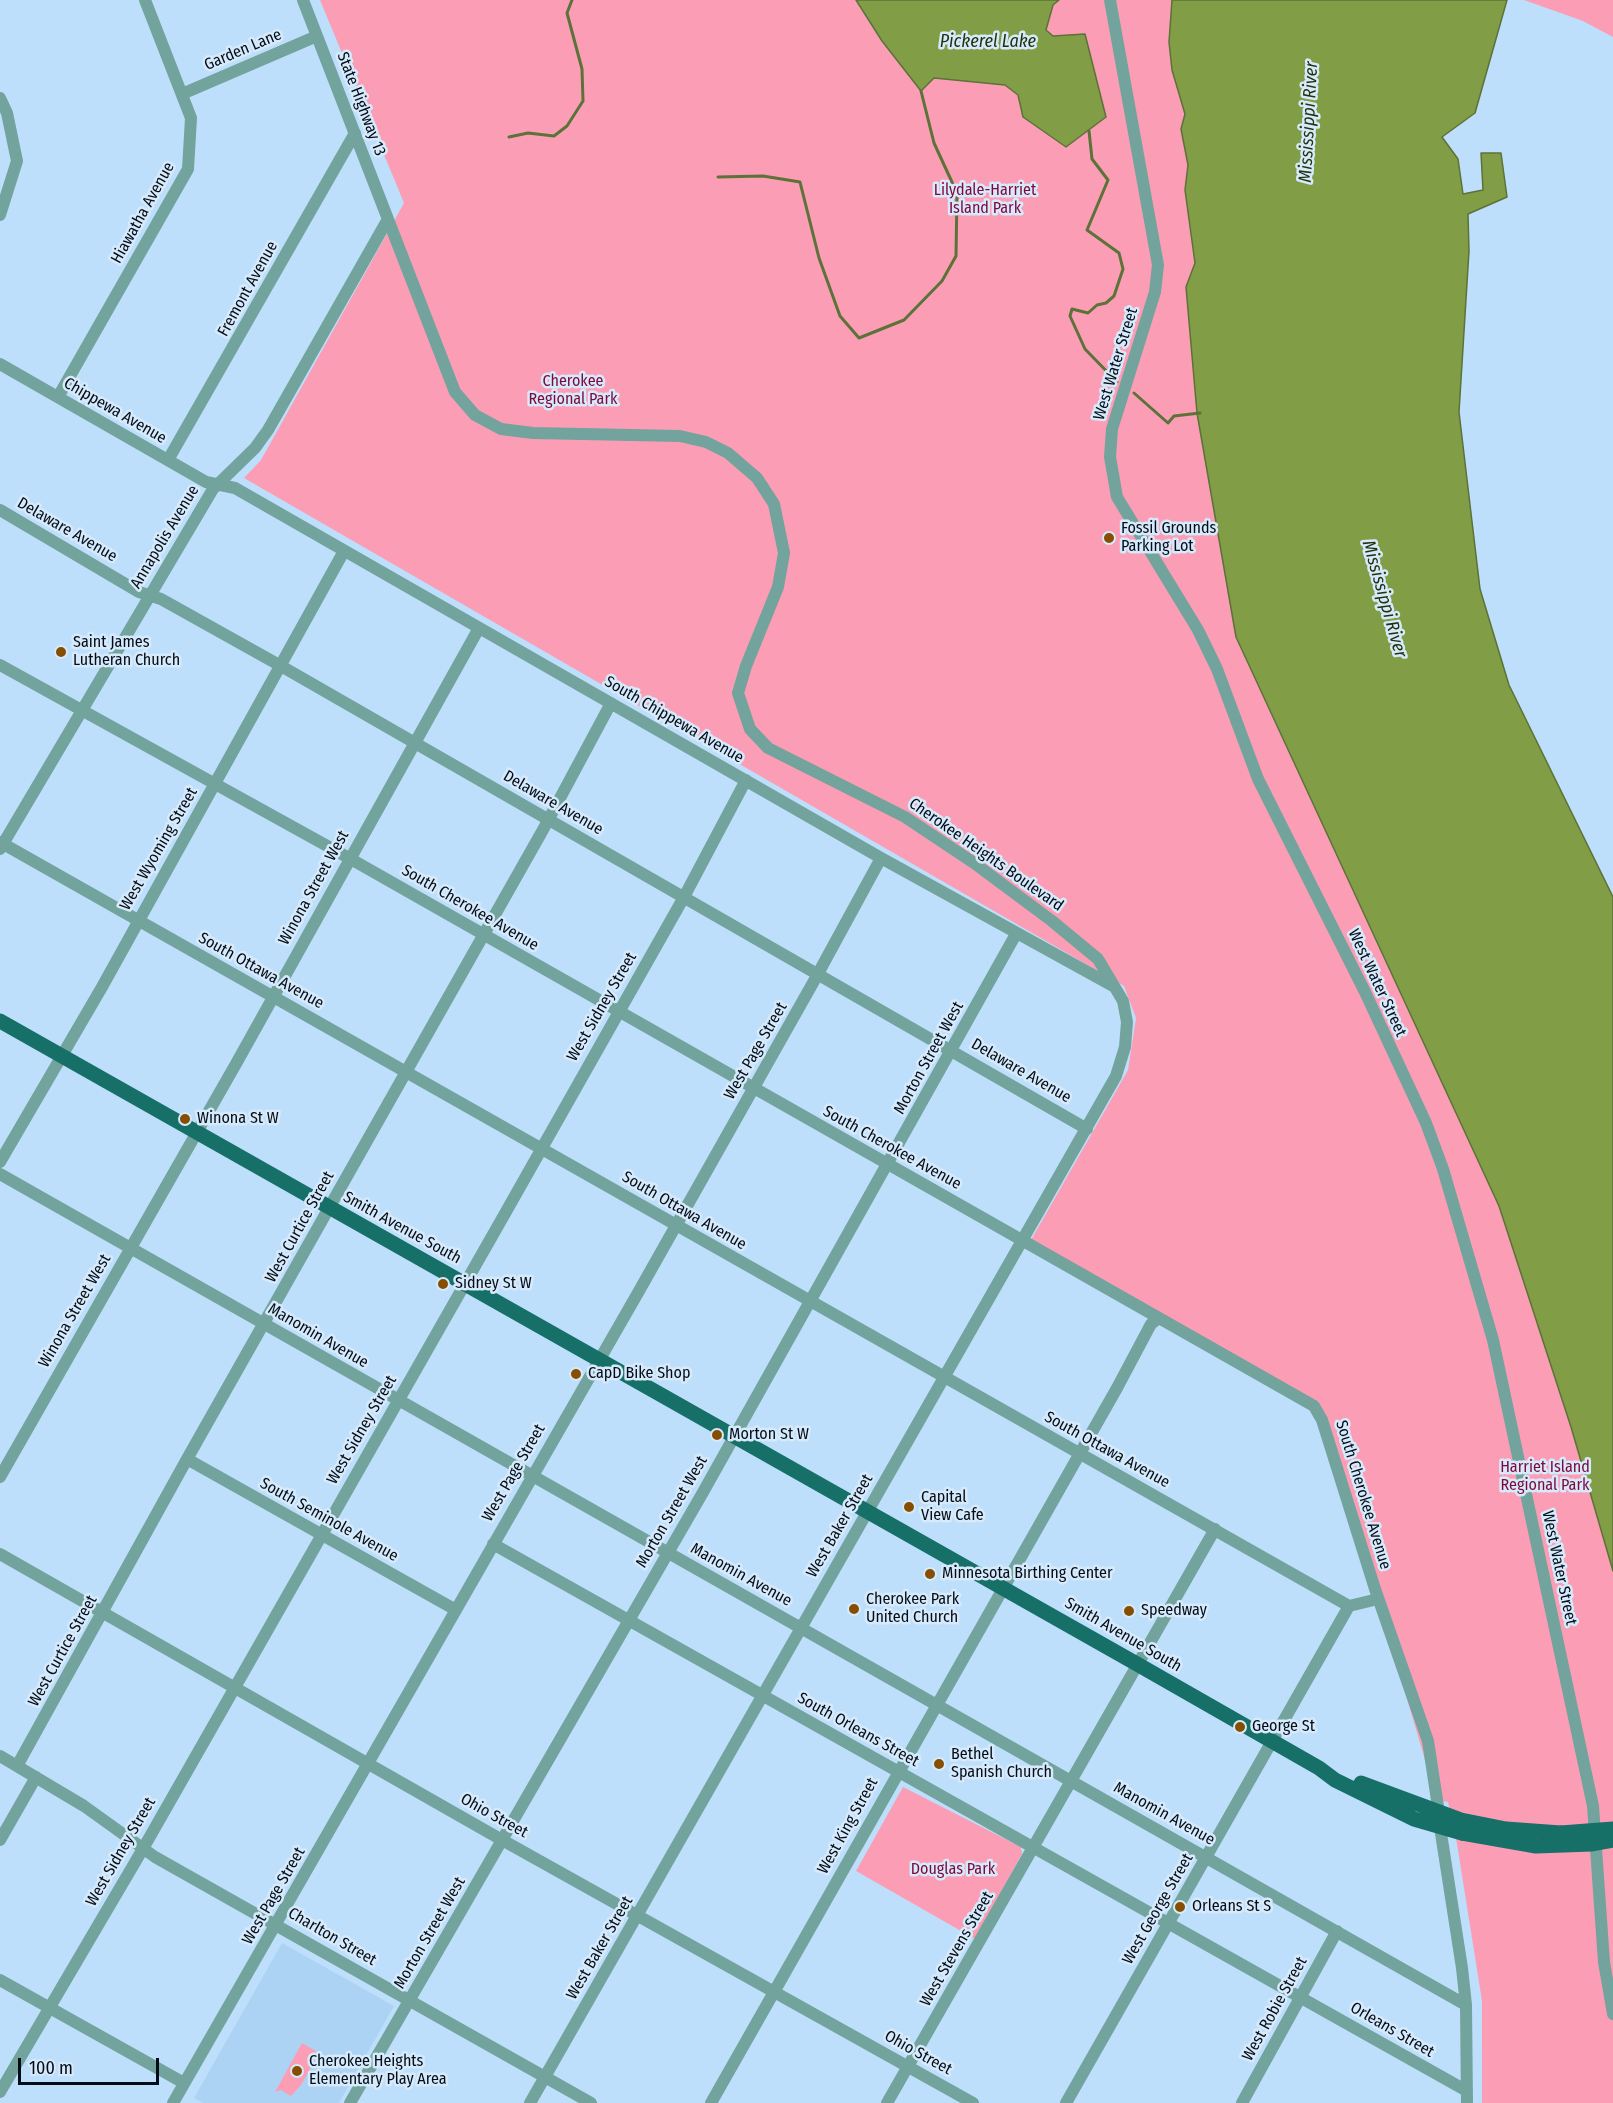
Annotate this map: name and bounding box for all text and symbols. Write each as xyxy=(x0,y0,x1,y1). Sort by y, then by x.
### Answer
street label: Garden Lane xyxy=(202,25,284,75)
water label: Pickerel Lake xyxy=(940,31,1036,53)
street label: State Highway 13 xyxy=(332,49,390,159)
water label: Mississippi River xyxy=(1295,61,1323,183)
street label: Hiawatha Avenue xyxy=(107,159,179,267)
park label: Lilydale-Harriet Island Park xyxy=(934,181,1036,219)
street label: Fremont Avenue xyxy=(214,238,282,340)
street label: West Water Street xyxy=(1090,305,1142,423)
park label: Cherokee Regional Park xyxy=(529,372,617,410)
street label: Chippewa Avenue xyxy=(60,374,170,448)
street label: Annapolis Avenue xyxy=(127,482,203,592)
street label: Delaware Avenue xyxy=(14,494,120,566)
place label: Fossil Grounds Parking Lot xyxy=(1121,519,1216,557)
marker: Fossil Grounds Parking Lot xyxy=(1102,531,1116,545)
water label: Mississippi River xyxy=(1357,538,1411,660)
place label: Saint James Lutheran Church xyxy=(73,633,180,671)
marker: Saint James Lutheran Church xyxy=(54,645,68,659)
street label: South Chippewa Avenue xyxy=(601,672,747,768)
street label: Delaware Avenue xyxy=(500,767,606,839)
street label: West Wyoming Street xyxy=(116,784,202,914)
street label: Cherokee Heights Boulevard xyxy=(905,794,1067,916)
street label: Winona Street West xyxy=(275,827,353,949)
street label: South Cherokee Avenue xyxy=(398,861,542,955)
street label: West Water Street xyxy=(1344,926,1410,1040)
street label: South Ottawa Avenue xyxy=(195,929,327,1013)
street label: West Sidney Street xyxy=(563,949,641,1065)
street label: Morton Street West xyxy=(890,998,968,1118)
street label: West Page Street xyxy=(720,999,792,1103)
street label: Delaware Avenue xyxy=(968,1035,1074,1107)
street label: South Cherokee Avenue xyxy=(820,1102,964,1194)
place label: Winona St W xyxy=(197,1109,279,1129)
marker: Winona St W xyxy=(178,1112,192,1126)
street label: West Curtice Street xyxy=(262,1168,338,1286)
street label: South Ottawa Avenue xyxy=(618,1168,750,1254)
street label: Smith Avenue South xyxy=(340,1188,464,1268)
street label: Winona Street West xyxy=(35,1251,115,1371)
place label: Sidney St W xyxy=(455,1274,532,1294)
marker: Sidney St W xyxy=(436,1277,450,1291)
street label: Manomin Avenue xyxy=(264,1300,372,1372)
place label: CapD Bike Shop xyxy=(588,1364,690,1384)
marker: CapD Bike Shop xyxy=(569,1367,583,1381)
street label: West Sidney Street xyxy=(323,1372,401,1488)
street label: South Ottawa Avenue xyxy=(1041,1408,1173,1492)
street label: South Cherokee Avenue xyxy=(1331,1418,1395,1572)
street label: West Page Street xyxy=(478,1421,550,1525)
place label: Morton St W xyxy=(729,1425,809,1445)
marker: Morton St W xyxy=(710,1428,724,1442)
street label: Morton Street West xyxy=(632,1453,712,1571)
park label: Harriet Island Regional Park xyxy=(1500,1458,1590,1496)
street label: West Baker Street xyxy=(803,1471,877,1581)
street label: South Seminole Avenue xyxy=(257,1474,401,1566)
place label: Capital View Cafe xyxy=(921,1488,984,1526)
marker: Capital View Cafe xyxy=(902,1500,916,1514)
street label: West Water Street xyxy=(1538,1509,1580,1627)
street label: Manomin Avenue xyxy=(687,1539,795,1611)
place label: Minnesota Birthing Center xyxy=(942,1564,1113,1584)
marker: Minnesota Birthing Center xyxy=(923,1567,937,1581)
place label: Cherokee Park United Church xyxy=(866,1590,959,1628)
street label: West Curtice Street xyxy=(25,1592,101,1710)
street label: Smith Avenue South xyxy=(1061,1594,1185,1676)
place label: Speedway xyxy=(1141,1601,1207,1621)
marker: Cherokee Park United Church xyxy=(847,1602,861,1616)
marker: Speedway xyxy=(1122,1604,1136,1618)
street label: South Orleans Street xyxy=(794,1689,922,1771)
place label: George St xyxy=(1252,1717,1315,1737)
marker: George St xyxy=(1233,1720,1247,1734)
place label: Bethel Spanish Church xyxy=(951,1745,1052,1783)
marker: Bethel Spanish Church xyxy=(932,1757,946,1771)
street label: West King Street xyxy=(814,1775,882,1877)
street label: Manomin Avenue xyxy=(1110,1778,1218,1850)
street label: Ohio Street xyxy=(457,1790,531,1842)
street label: West Sidney Street xyxy=(82,1794,160,1910)
street label: West Page Street xyxy=(238,1844,310,1948)
street label: West George Street xyxy=(1119,1850,1197,1968)
park label: Douglas Park xyxy=(911,1860,995,1880)
street label: Morton Street West xyxy=(390,1874,470,1992)
street label: West Stevens Street xyxy=(916,1888,998,2010)
street label: West Baker Street xyxy=(563,1893,637,2003)
place label: Orleans St S xyxy=(1192,1897,1271,1917)
marker: Orleans St S xyxy=(1173,1900,1187,1914)
street label: Charlton Street xyxy=(284,1904,380,1970)
street label: West Robie Street xyxy=(1238,1954,1312,2064)
street label: Orleans Street xyxy=(1347,1998,1437,2062)
street label: Ohio Street xyxy=(881,2027,955,2079)
scale bar xyxy=(21,2046,162,2084)
place label: Cherokee Heights Elementary Play Area xyxy=(309,2052,447,2090)
text: 100 m xyxy=(29,2057,73,2079)
marker: Cherokee Heights Elementary Play Area xyxy=(290,2064,304,2078)

